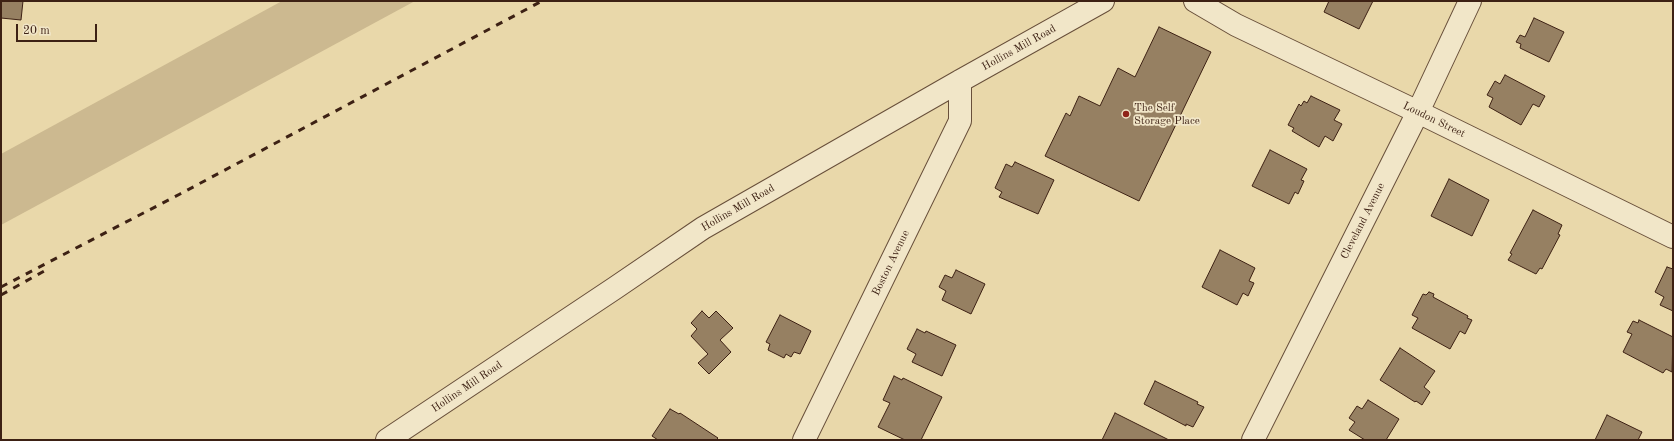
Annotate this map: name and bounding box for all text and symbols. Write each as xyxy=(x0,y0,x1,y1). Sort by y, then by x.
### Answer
scale bar xyxy=(18,16,99,42)
street label: Hollins Mill Road xyxy=(980,22,1058,74)
text: 20 m xyxy=(23,25,50,37)
street label: Loudon Street xyxy=(1401,99,1467,141)
place label: The Self Storage Place xyxy=(1134,101,1200,127)
marker: The Self Storage Place xyxy=(1121,109,1131,119)
street label: Cleveland Avenue xyxy=(1338,181,1388,261)
street label: Hollins Mill Road xyxy=(699,182,777,234)
street label: Boston Avenue xyxy=(869,228,913,298)
street label: Hollins Mill Road xyxy=(429,358,505,416)

